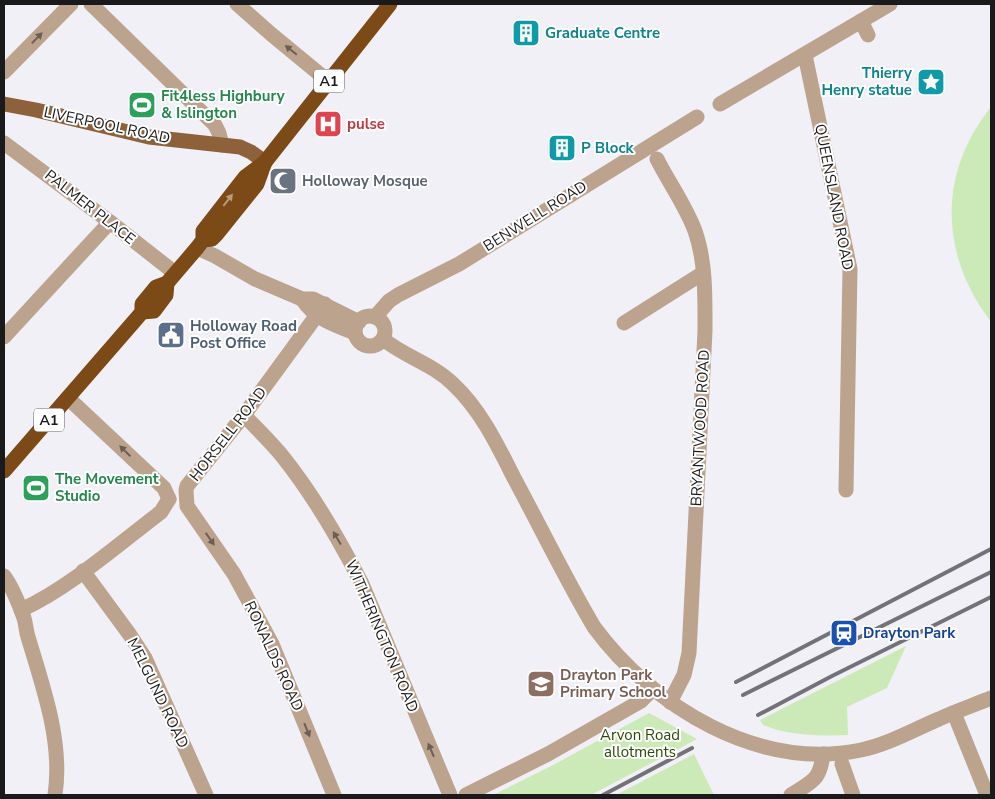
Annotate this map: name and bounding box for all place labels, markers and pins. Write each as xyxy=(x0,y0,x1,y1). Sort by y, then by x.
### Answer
building icon: Graduate Centre xyxy=(511,18,541,48)
place label: Graduate Centre xyxy=(545,23,660,43)
place label: Thierry Henry statue xyxy=(821,63,912,100)
place icon: Thierry Henry statue xyxy=(916,67,946,97)
place label: Fit4less Highbury & Islington xyxy=(161,86,285,123)
sports icon: Fit4less Highbury & Islington xyxy=(127,90,157,120)
hospital icon: pulse xyxy=(313,109,343,139)
place label: pulse xyxy=(347,114,385,134)
building icon: P Block xyxy=(547,133,577,163)
place label: P Block xyxy=(581,138,635,158)
mosque icon: Holloway Mosque xyxy=(268,166,298,196)
place label: Holloway Mosque xyxy=(302,171,428,191)
place label: Holloway Road Post Office xyxy=(190,316,297,353)
public building icon: Holloway Road Post Office xyxy=(156,320,186,350)
place label: The Movement Studio xyxy=(55,469,159,506)
sports icon: The Movement Studio xyxy=(21,473,51,503)
station icon: Drayton Park xyxy=(829,618,859,648)
place label: Drayton Park xyxy=(863,623,956,643)
place label: Drayton Park Primary School xyxy=(560,665,667,702)
school or university icon: Drayton Park Primary School xyxy=(526,669,556,699)

